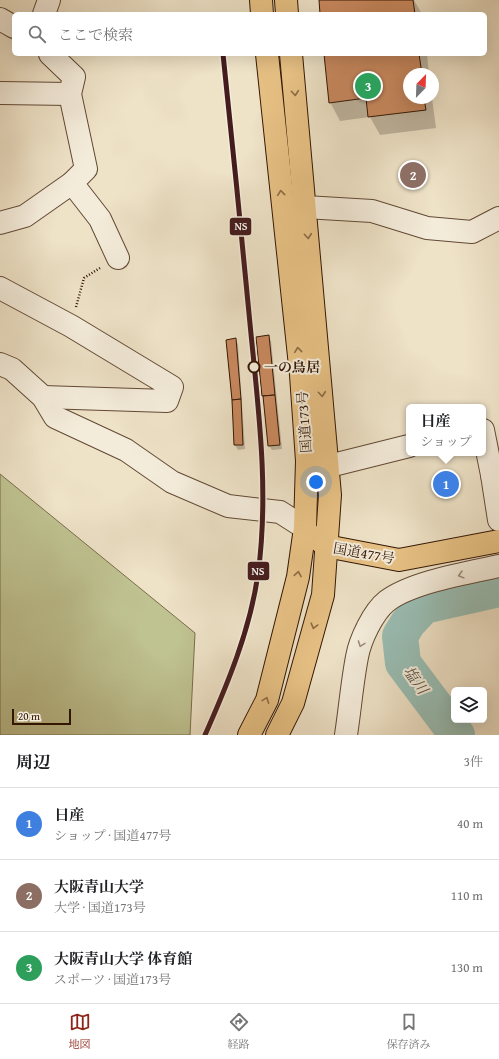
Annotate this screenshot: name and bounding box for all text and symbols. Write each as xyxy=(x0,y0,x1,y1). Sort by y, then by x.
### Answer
search box xyxy=(12,12,487,56)
icon: search xyxy=(26,23,48,45)
text: ここで検索 xyxy=(58,24,133,45)
north arrow xyxy=(403,68,439,104)
pin: 3 xyxy=(355,71,381,101)
one-way arrow xyxy=(290,90,299,96)
pin: 2 xyxy=(400,160,426,190)
one-way arrow xyxy=(277,190,286,196)
line badge: NS xyxy=(229,217,252,236)
text: NS xyxy=(234,218,248,234)
one-way arrow xyxy=(303,233,312,239)
one-way arrow xyxy=(294,347,303,353)
place label: 一の鳥居 xyxy=(264,357,320,377)
marker: 一の鳥居 xyxy=(247,360,261,374)
street label: 国道173号 xyxy=(292,390,316,454)
one-way arrow xyxy=(318,391,327,397)
popup xyxy=(406,404,486,456)
text: 日産 xyxy=(420,410,450,431)
text: ショップ xyxy=(420,432,472,451)
pin: 1 xyxy=(433,469,459,499)
your location xyxy=(306,472,326,492)
street label: 国道477号 xyxy=(332,538,396,568)
line badge: NS xyxy=(247,561,270,581)
text: NS xyxy=(251,563,265,579)
one-way arrow xyxy=(458,570,464,578)
one-way arrow xyxy=(293,571,302,577)
one-way arrow xyxy=(311,623,319,629)
one-way arrow xyxy=(358,641,366,648)
water label: 塩川 xyxy=(399,662,434,700)
map controls xyxy=(451,687,487,723)
button: layers xyxy=(451,687,487,723)
one-way arrow xyxy=(262,697,270,704)
scale bar xyxy=(12,707,71,726)
text: 20 m xyxy=(18,708,40,724)
text: 周辺 xyxy=(16,749,50,774)
text: 3件 xyxy=(464,752,483,771)
text: 日産 xyxy=(54,804,84,825)
text: 1 xyxy=(26,814,32,833)
text: 40 m xyxy=(457,814,483,833)
text: ショップ · 国道477号 xyxy=(54,826,171,845)
text: 大阪青山大学 xyxy=(54,876,144,897)
text: 2 xyxy=(26,886,32,905)
text: 110 m xyxy=(451,886,483,905)
text: 大学 · 国道173号 xyxy=(54,898,146,917)
text: 大阪青山大学 体育館 xyxy=(54,948,192,969)
text: 3 xyxy=(26,958,32,977)
text: 130 m xyxy=(451,958,483,977)
text: スポーツ · 国道173号 xyxy=(54,970,171,989)
tab: 地図 xyxy=(69,1011,91,1052)
tab: 経路 xyxy=(228,1011,250,1052)
tab: 保存済み xyxy=(387,1011,431,1052)

